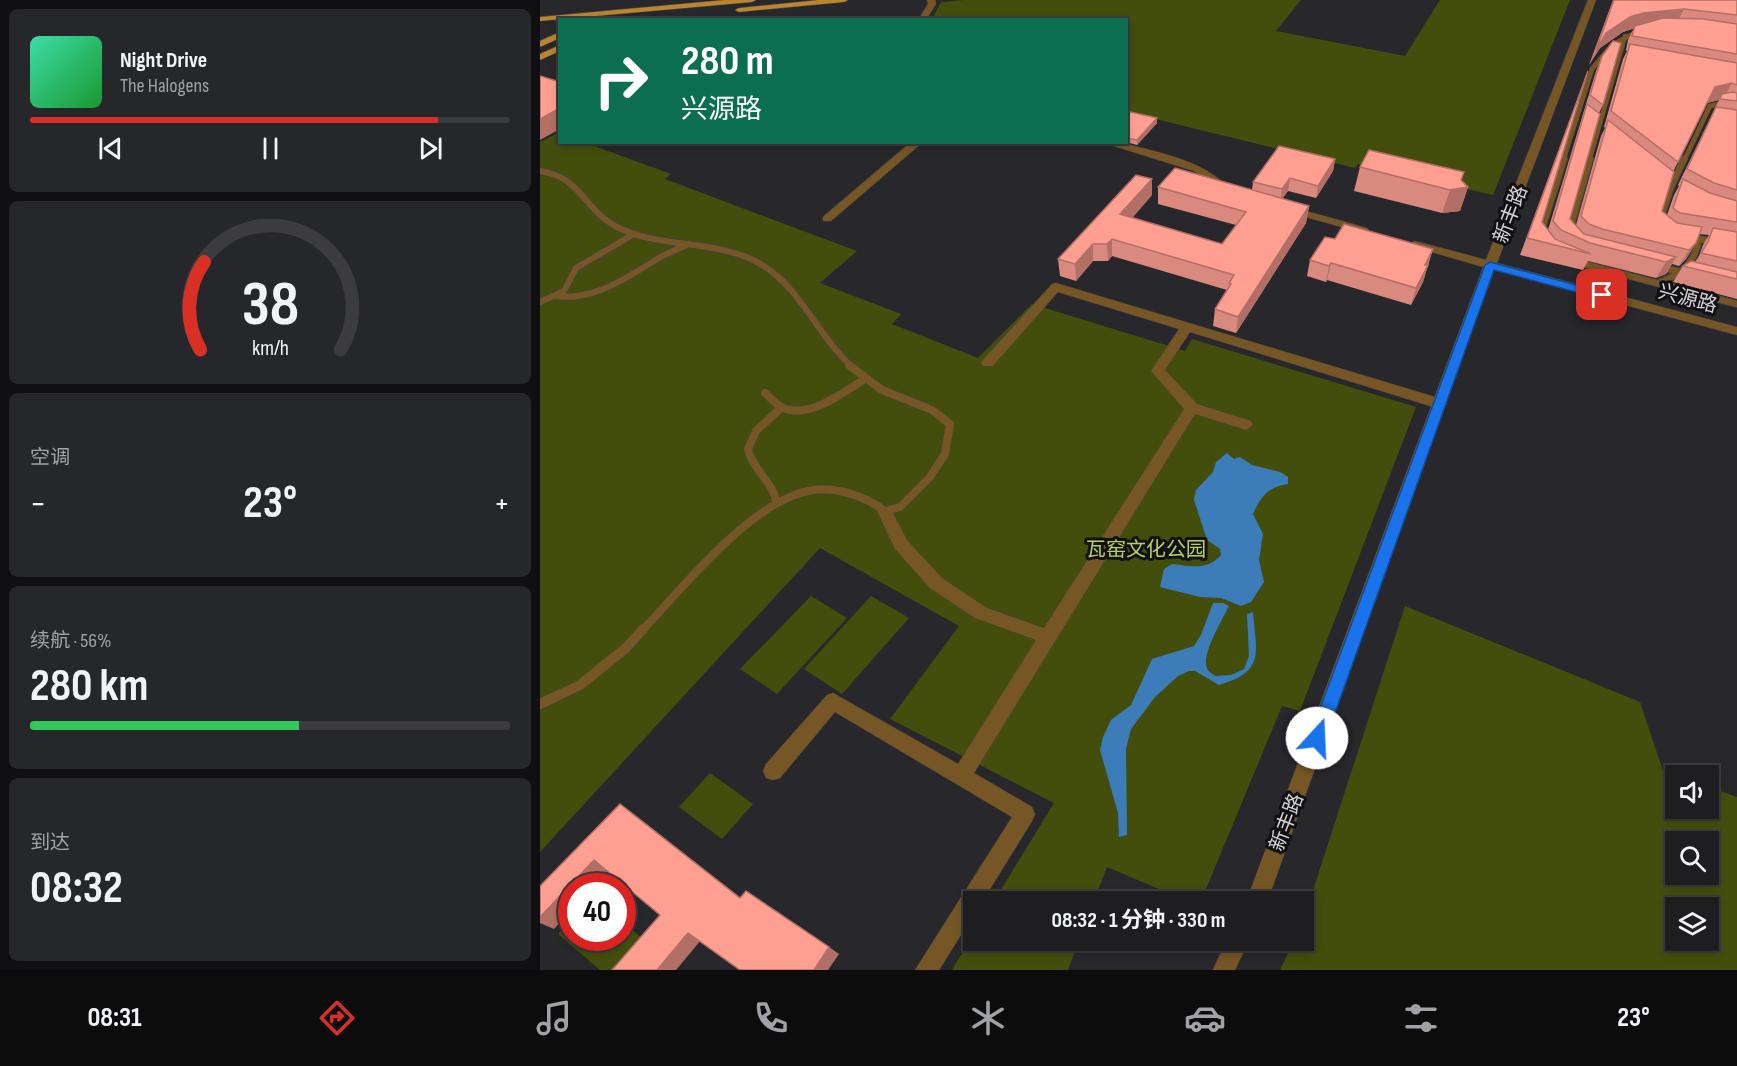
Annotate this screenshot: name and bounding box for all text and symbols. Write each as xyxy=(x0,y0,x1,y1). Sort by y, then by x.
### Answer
text: 280 m xyxy=(681,36,774,87)
icon: right xyxy=(582,42,660,120)
text: Night Drive xyxy=(120,47,207,74)
text: The Halogens xyxy=(120,74,209,98)
text: 兴源路 xyxy=(681,94,762,126)
icon: previous xyxy=(94,132,127,165)
icon: pause xyxy=(254,132,287,165)
icon: next xyxy=(414,132,447,165)
street label: 新丰路 xyxy=(1489,182,1533,247)
text: 38 xyxy=(241,268,299,343)
pin xyxy=(1576,269,1627,320)
icon: arrive xyxy=(1585,278,1618,311)
street label: 兴源路 xyxy=(1656,280,1720,318)
text: km/h xyxy=(251,336,289,361)
text: 空调 xyxy=(30,446,70,470)
text: 23° xyxy=(243,476,297,531)
text: − xyxy=(30,484,46,524)
text: + xyxy=(494,484,510,524)
park label: 瓦窑文化公园 xyxy=(1086,538,1206,562)
text: 续航 · 56% xyxy=(30,629,112,653)
text: 280 km xyxy=(30,659,148,714)
position arrow xyxy=(1285,706,1349,770)
map controls xyxy=(1665,765,1719,951)
button: sound xyxy=(1665,765,1719,819)
street label: 新丰路 xyxy=(1265,790,1309,855)
text: 到达 xyxy=(30,831,70,855)
button: search xyxy=(1665,831,1719,885)
text: 08:32 xyxy=(30,861,123,916)
speed limit sign: 40 xyxy=(558,873,636,951)
button: layers xyxy=(1665,897,1719,951)
text: 08:32 · 1 分钟 · 330 m xyxy=(1052,907,1225,934)
icon: directions xyxy=(316,997,358,1039)
icon: music xyxy=(533,997,575,1039)
icon: phone xyxy=(750,997,792,1039)
icon: climate xyxy=(967,997,1009,1039)
icon: car xyxy=(1184,997,1226,1039)
icon: filters xyxy=(1400,997,1442,1039)
text: 08:31 xyxy=(87,1002,142,1034)
text: 23° xyxy=(1617,1002,1650,1034)

